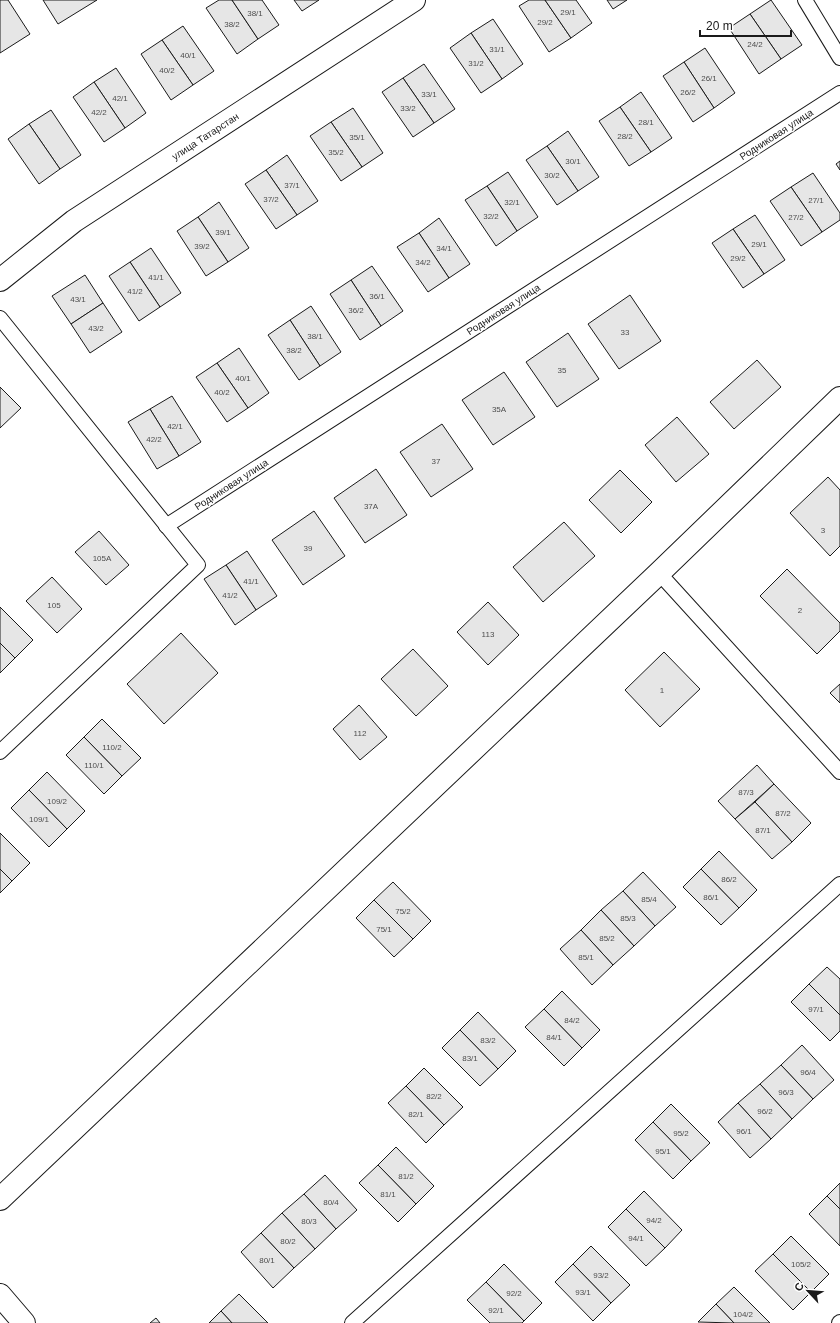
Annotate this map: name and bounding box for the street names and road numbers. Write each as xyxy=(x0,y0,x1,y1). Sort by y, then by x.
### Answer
street label: Родниковая улица xyxy=(738,106,815,162)
street label: улица Татарстан xyxy=(170,111,241,162)
street label: Родниковая улица xyxy=(465,281,542,337)
street label: Родниковая улица xyxy=(193,456,270,512)

